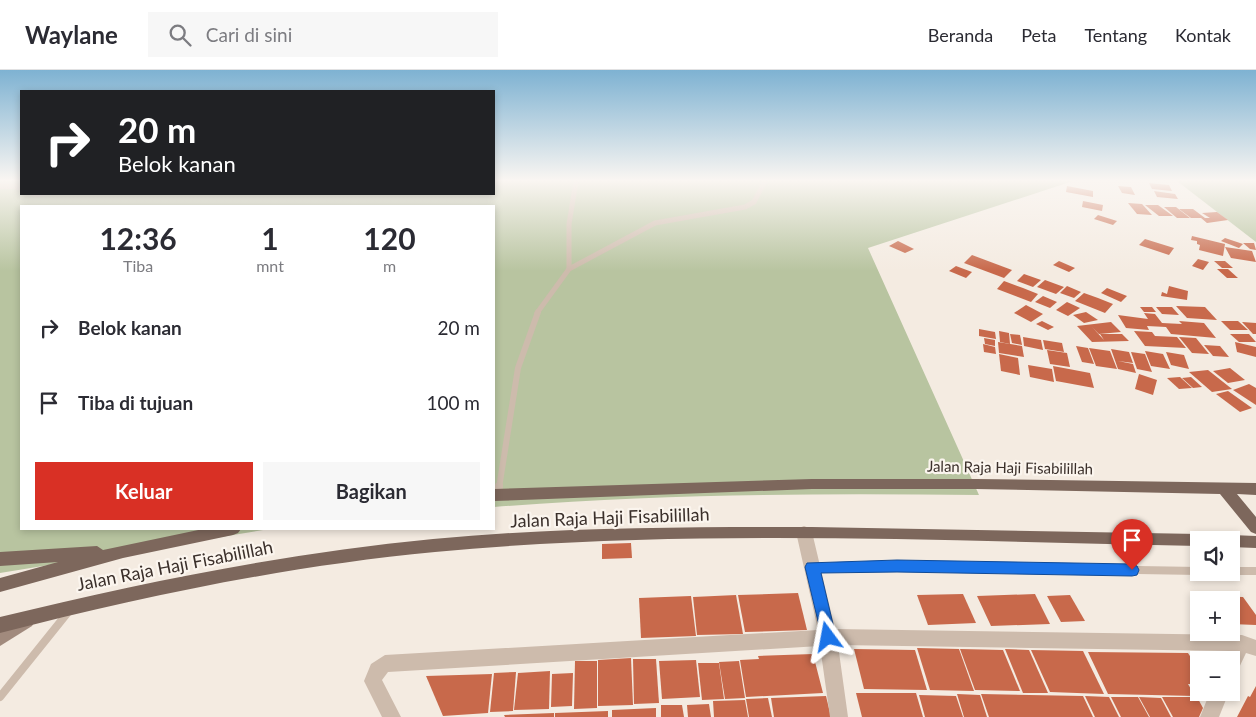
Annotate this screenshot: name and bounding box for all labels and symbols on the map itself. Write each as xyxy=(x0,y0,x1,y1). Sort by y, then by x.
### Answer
street label: Jalan Raja Haji Fisabilillah xyxy=(927,457,1093,477)
street label: Jalan Raja Haji Fisabilillah xyxy=(510,503,710,531)
pin xyxy=(1111,519,1153,570)
street label: Jalan Raja Haji Fisabilillah xyxy=(75,535,275,595)
position arrow xyxy=(801,610,853,662)

